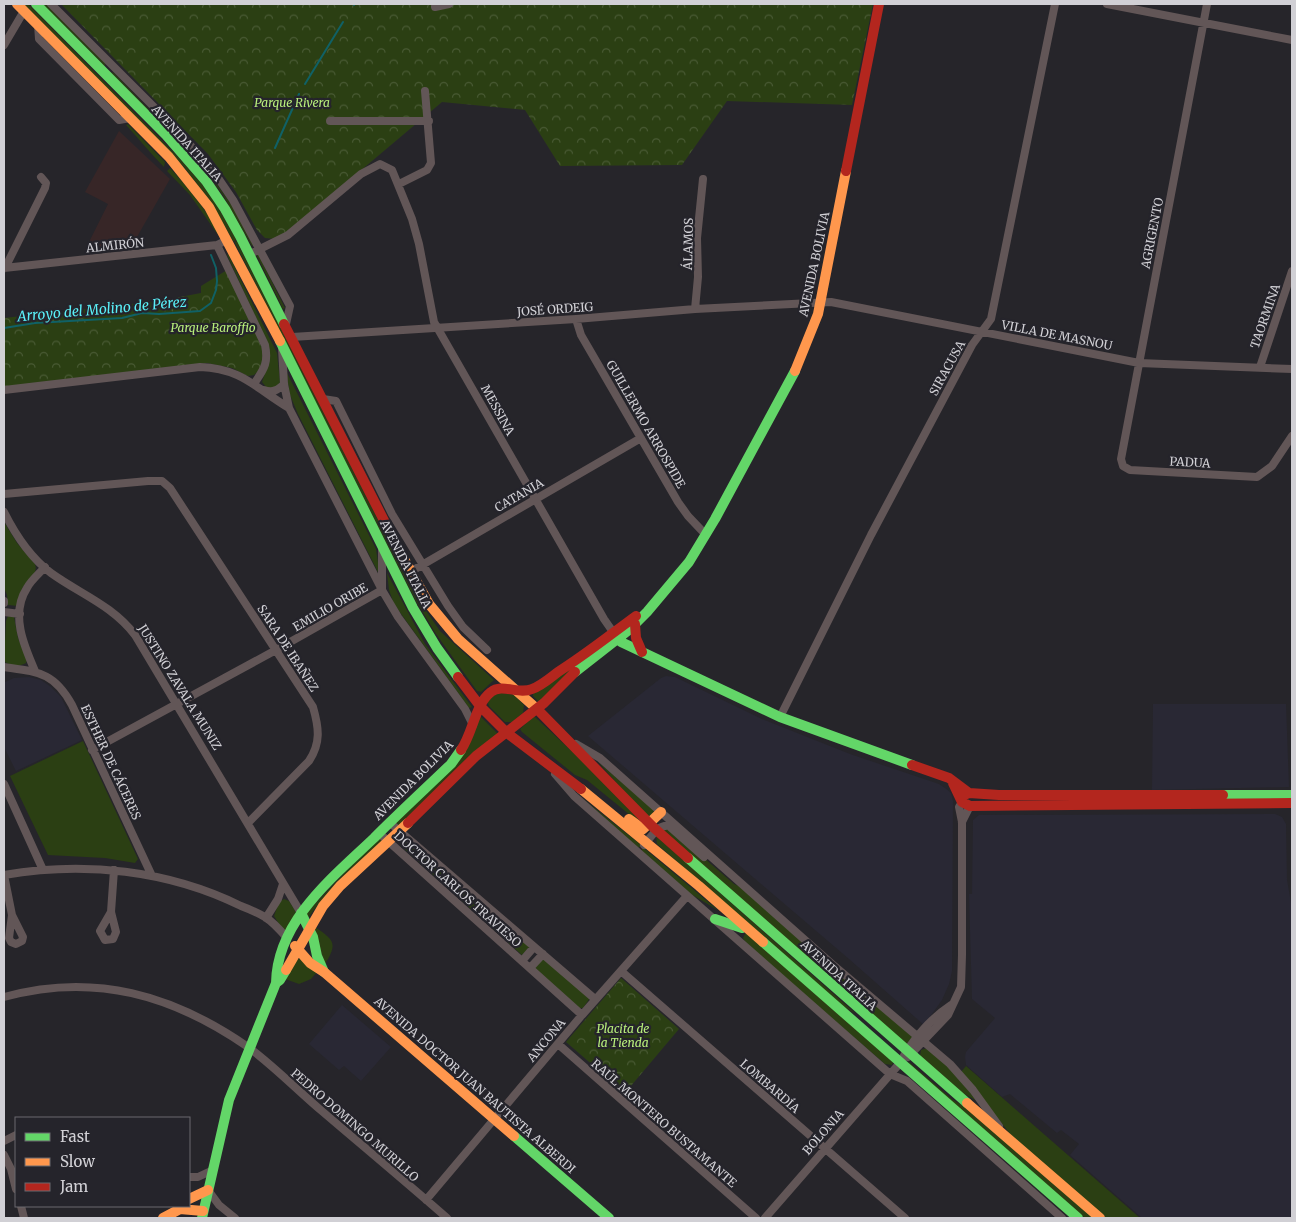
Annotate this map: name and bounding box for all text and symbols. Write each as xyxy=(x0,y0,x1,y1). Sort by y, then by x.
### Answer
park label: Parque Rivera xyxy=(254,95,330,110)
street label: AVENIDA ITALIA xyxy=(148,101,226,185)
street label: AGRIGENTO xyxy=(1138,196,1166,271)
street label: AVENIDA BOLIVIA xyxy=(795,210,833,319)
street label: ÁLAMOS xyxy=(680,218,696,271)
street label: ALMIRÓN xyxy=(84,234,145,256)
street label: TAORMINA xyxy=(1247,281,1283,350)
water label: Arroyo del Molino de Pérez xyxy=(15,293,188,325)
street label: JOSÉ ORDEIG xyxy=(515,299,594,319)
street label: VILLA DE MASNOU xyxy=(999,317,1114,353)
park label: Parque Baroffio xyxy=(170,320,256,335)
street label: SIRACUSA xyxy=(926,337,968,398)
street label: GUILLERMO ARROSPIDE xyxy=(603,357,689,491)
street label: MESSINA xyxy=(478,382,518,438)
street label: PADUA xyxy=(1169,453,1211,471)
street label: CATANIA xyxy=(492,475,547,515)
street label: AVENIDA ITALIA xyxy=(377,516,435,611)
street label: EMILIO ORIBE xyxy=(290,579,370,634)
street label: SARA DE IBAÑEZ xyxy=(254,602,322,695)
street label: JUSTINO ZAVALA MUNIZ xyxy=(135,621,225,753)
street label: ESTHER DE CÁCERES xyxy=(78,702,144,822)
street label: AVENIDA BOLIVIA xyxy=(369,737,456,824)
street label: DOCTOR CARLOS TRAVIESO xyxy=(391,828,525,950)
street label: AVENIDA ITALIA xyxy=(797,936,881,1014)
street label: AVENIDA DOCTOR JUAN BAUTISTA ALBERDI xyxy=(371,993,579,1177)
street label: ANCONA xyxy=(523,1015,569,1065)
park label: Placita de la Tienda xyxy=(597,1021,649,1050)
street label: RAÚL MONTERO BUSTAMANTE xyxy=(588,1056,740,1191)
street label: LOMBARDÍA xyxy=(737,1056,803,1116)
street label: PEDRO DOMINGO MURILLO xyxy=(288,1065,422,1185)
street label: BOLONIA xyxy=(799,1106,847,1158)
legend xyxy=(15,1117,190,1207)
text: Fast xyxy=(60,1127,90,1146)
text: Slow xyxy=(60,1152,95,1171)
text: Jam xyxy=(59,1177,88,1196)

